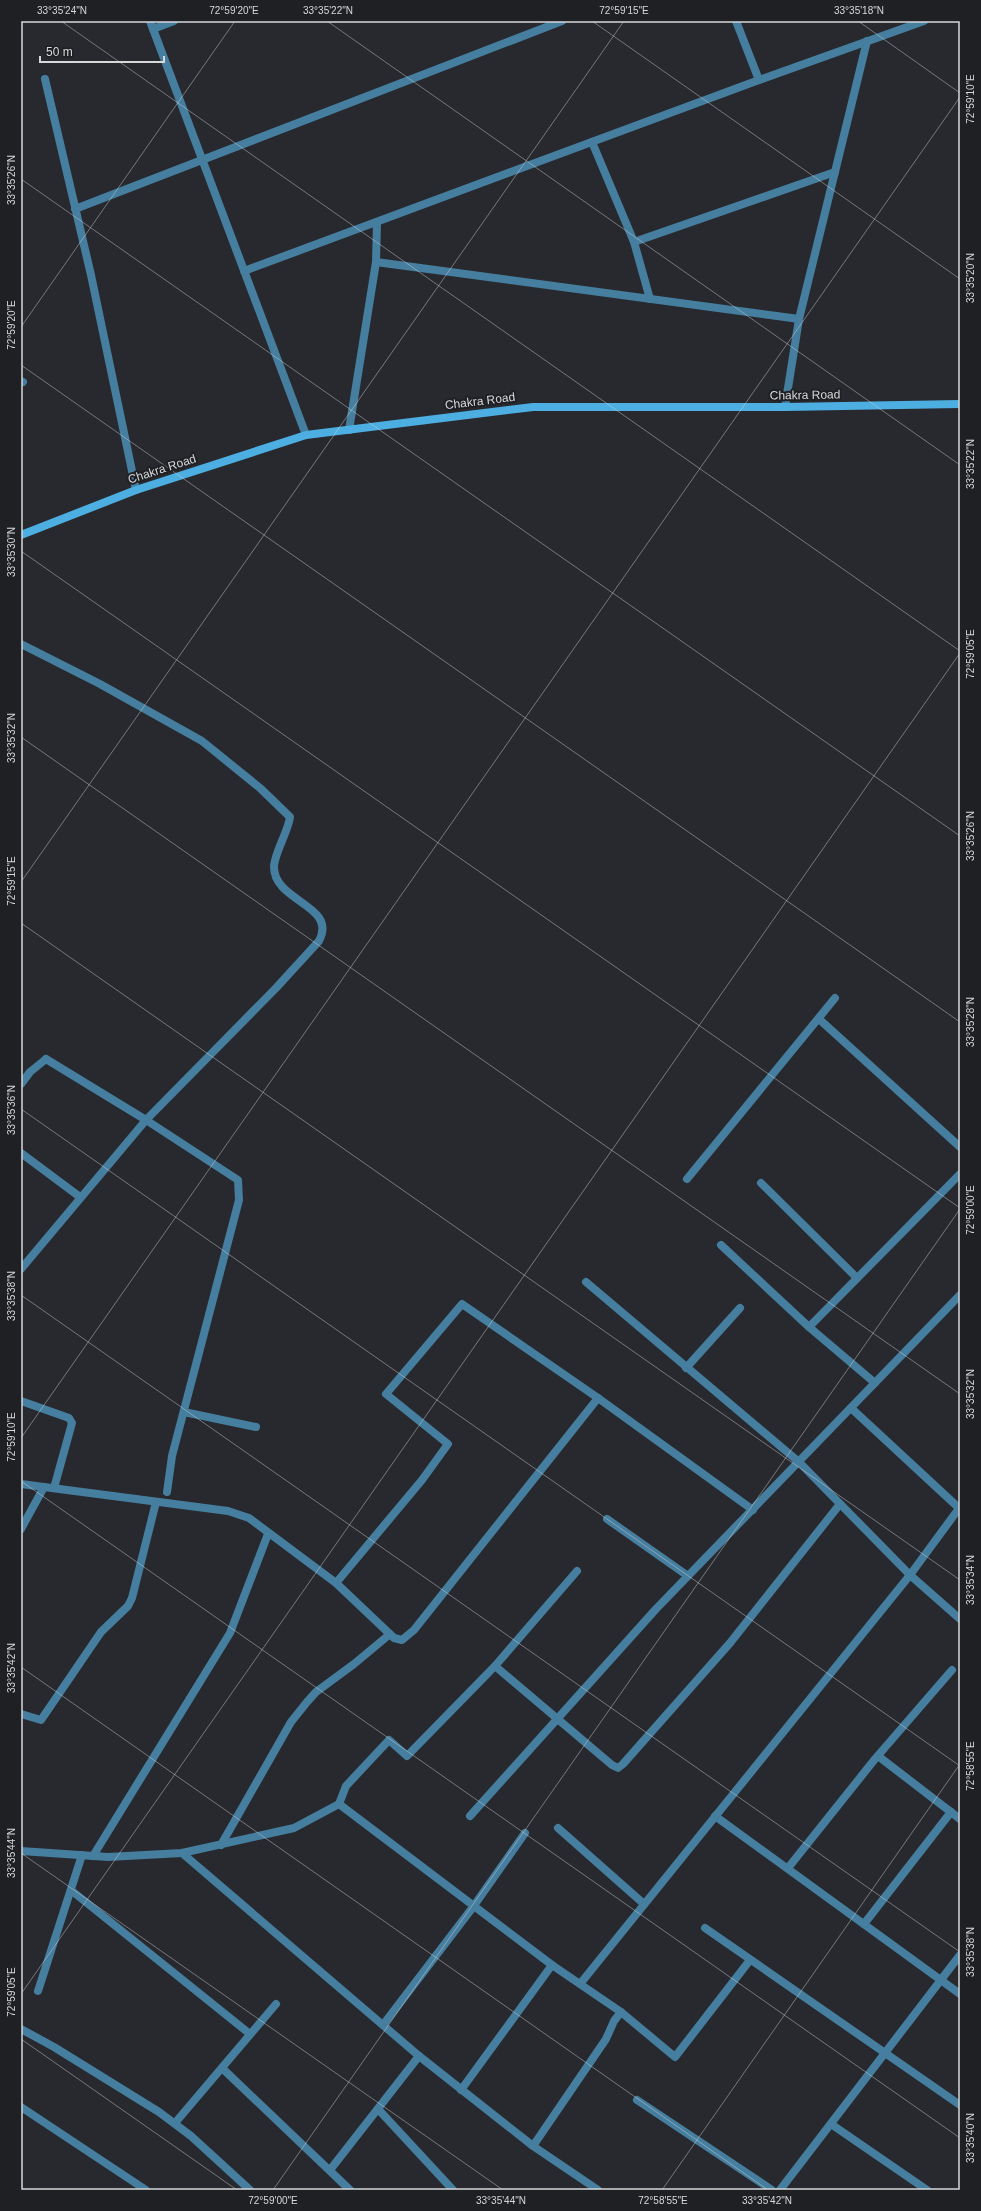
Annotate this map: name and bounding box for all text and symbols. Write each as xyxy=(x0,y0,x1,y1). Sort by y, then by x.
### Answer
text: 33°35'24"N xyxy=(37,5,87,16)
text: 72°59'20"E xyxy=(209,5,259,16)
text: 33°35'22"N xyxy=(303,5,353,16)
text: 72°59'15"E xyxy=(599,5,649,16)
text: 33°35'18"N xyxy=(834,5,884,16)
scale bar xyxy=(40,38,164,64)
text: 50 m xyxy=(46,45,73,59)
text: 72°59'10"E xyxy=(965,74,976,124)
text: 33°35'26"N xyxy=(6,155,17,205)
text: 33°35'20"N xyxy=(965,253,976,303)
text: 72°59'20"E xyxy=(6,300,17,350)
street label: Chakra Road xyxy=(770,387,840,403)
street label: Chakra Road xyxy=(444,390,516,412)
text: 33°35'22"N xyxy=(965,439,976,489)
street label: Chakra Road xyxy=(126,451,198,487)
text: 33°35'30"N xyxy=(6,527,17,577)
text: 72°59'05"E xyxy=(965,629,976,679)
text: 33°35'32"N xyxy=(6,713,17,763)
text: 33°35'26"N xyxy=(965,811,976,861)
text: 72°59'15"E xyxy=(6,856,17,906)
text: 33°35'28"N xyxy=(965,997,976,1047)
text: 33°35'36"N xyxy=(6,1085,17,1135)
text: 72°59'00"E xyxy=(965,1185,976,1235)
text: 33°35'38"N xyxy=(6,1271,17,1321)
text: 33°35'32"N xyxy=(965,1369,976,1419)
text: 72°59'10"E xyxy=(6,1412,17,1462)
text: 33°35'34"N xyxy=(965,1555,976,1605)
text: 33°35'42"N xyxy=(6,1643,17,1693)
text: 72°58'55"E xyxy=(965,1741,976,1791)
text: 33°35'44"N xyxy=(6,1828,17,1878)
text: 33°35'38"N xyxy=(965,1927,976,1977)
text: 72°59'05"E xyxy=(6,1967,17,2017)
text: 33°35'40"N xyxy=(965,2113,976,2163)
text: 72°59'00"E xyxy=(248,2195,298,2206)
text: 33°35'44"N xyxy=(476,2195,526,2206)
text: 72°58'55"E xyxy=(638,2195,688,2206)
text: 33°35'42"N xyxy=(742,2195,792,2206)

